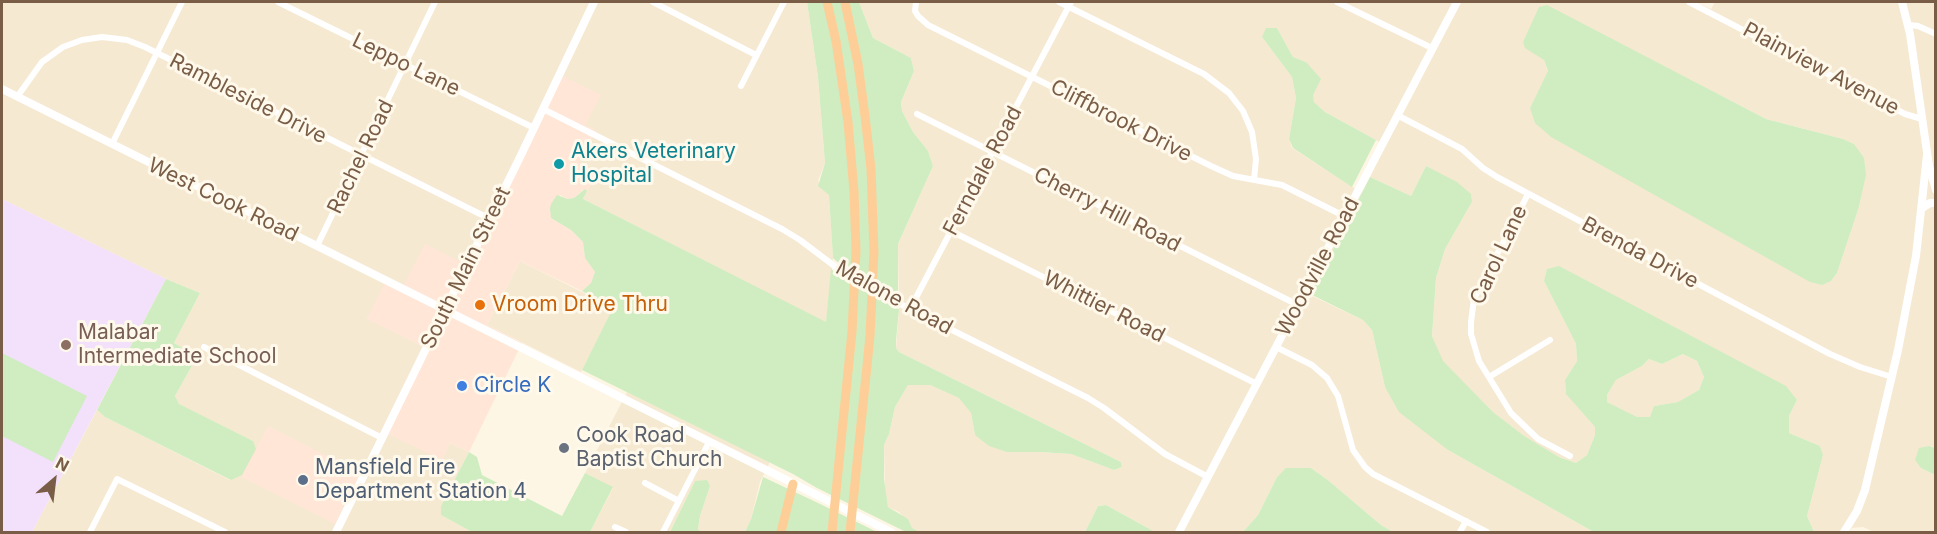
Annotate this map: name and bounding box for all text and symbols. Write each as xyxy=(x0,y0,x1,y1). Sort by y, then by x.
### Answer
street label: Plainview Avenue xyxy=(1739,17,1903,121)
street label: Leppo Lane xyxy=(348,28,464,102)
street label: Rambleside Drive xyxy=(165,48,331,150)
street label: Cliffbrook Drive xyxy=(1046,75,1196,167)
street label: Rachel Road xyxy=(323,96,399,218)
street label: Ferndale Road xyxy=(938,102,1028,240)
place label: Akers Veterinary Hospital xyxy=(571,139,736,189)
street label: West Cook Road xyxy=(144,153,302,247)
marker: Akers Veterinary Hospital xyxy=(552,157,566,171)
street label: Cherry Hill Road xyxy=(1029,162,1185,258)
street label: South Main Street xyxy=(416,183,516,353)
street label: Woodville Road xyxy=(1271,193,1365,341)
street label: Carol Lane xyxy=(1465,201,1533,309)
street label: Brenda Drive xyxy=(1577,212,1703,294)
street label: Malone Road xyxy=(831,256,957,340)
street label: Whittier Road xyxy=(1039,266,1169,348)
place label: Vroom Drive Thru xyxy=(492,292,668,318)
marker: Vroom Drive Thru xyxy=(473,298,487,312)
place label: Malabar Intermediate School xyxy=(78,320,277,370)
marker: Malabar Intermediate School xyxy=(59,338,73,352)
place label: Circle K xyxy=(474,373,551,399)
marker: Circle K xyxy=(455,379,469,393)
place label: Cook Road Baptist Church xyxy=(576,423,722,473)
marker: Cook Road Baptist Church xyxy=(557,441,571,455)
north arrow xyxy=(24,450,84,510)
text: N xyxy=(52,452,73,476)
place label: Mansfield Fire Department Station 4 xyxy=(315,455,527,505)
marker: Mansfield Fire Department Station 4 xyxy=(296,473,310,487)

